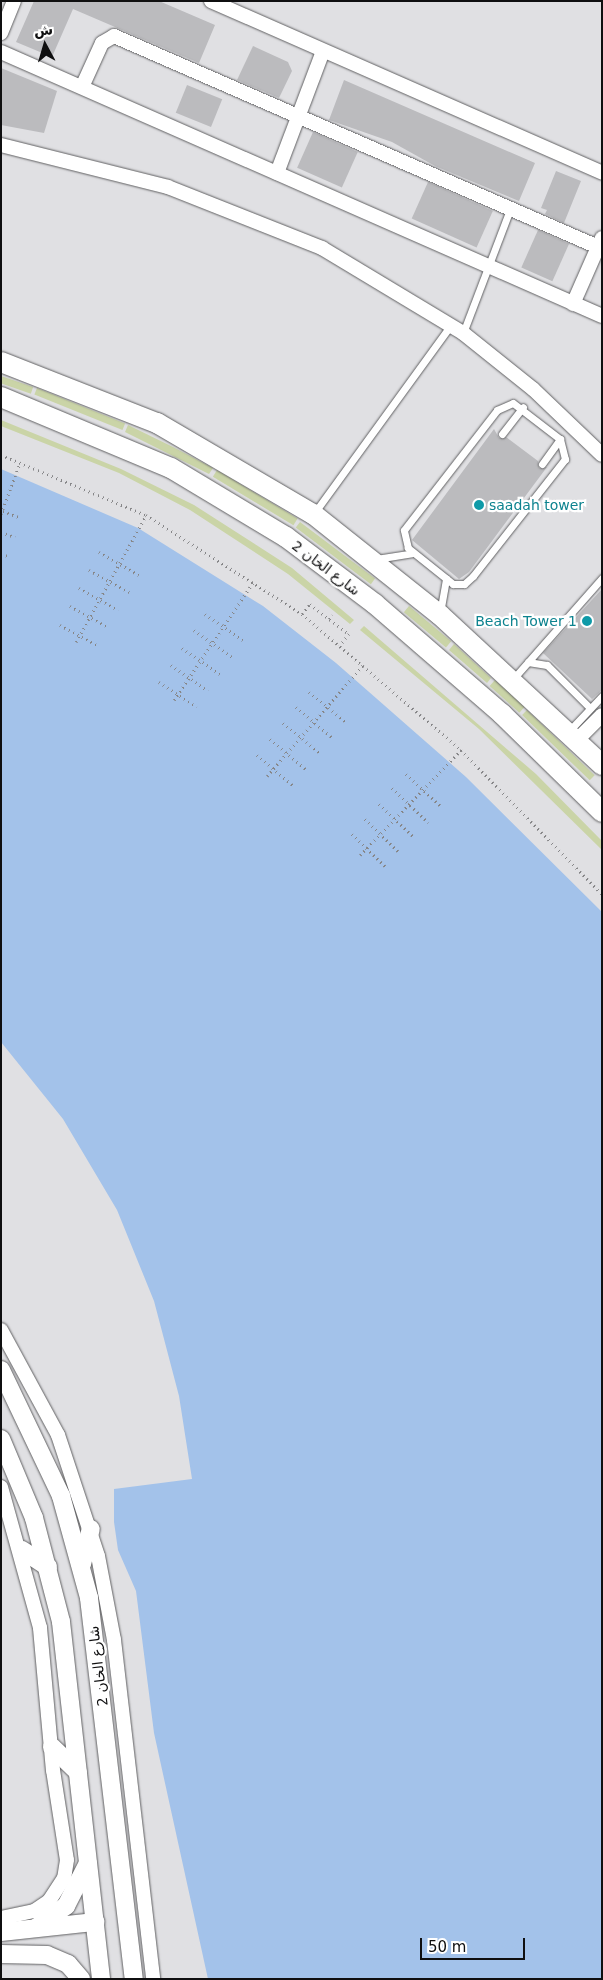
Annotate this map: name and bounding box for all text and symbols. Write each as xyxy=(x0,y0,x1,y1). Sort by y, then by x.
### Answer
north arrow xyxy=(20,20,70,70)
text: ش xyxy=(33,21,54,39)
place label: saadah tower xyxy=(489,497,584,513)
marker: saadah tower xyxy=(473,499,485,511)
street label: شارع الخان 2 xyxy=(289,537,363,599)
place label: Beach Tower 1 xyxy=(475,613,577,629)
marker: Beach Tower 1 xyxy=(581,615,593,627)
street label: شارع الخان 2 xyxy=(85,1625,111,1707)
scale bar xyxy=(423,1928,528,1960)
text: 50 m xyxy=(428,1938,466,1956)

